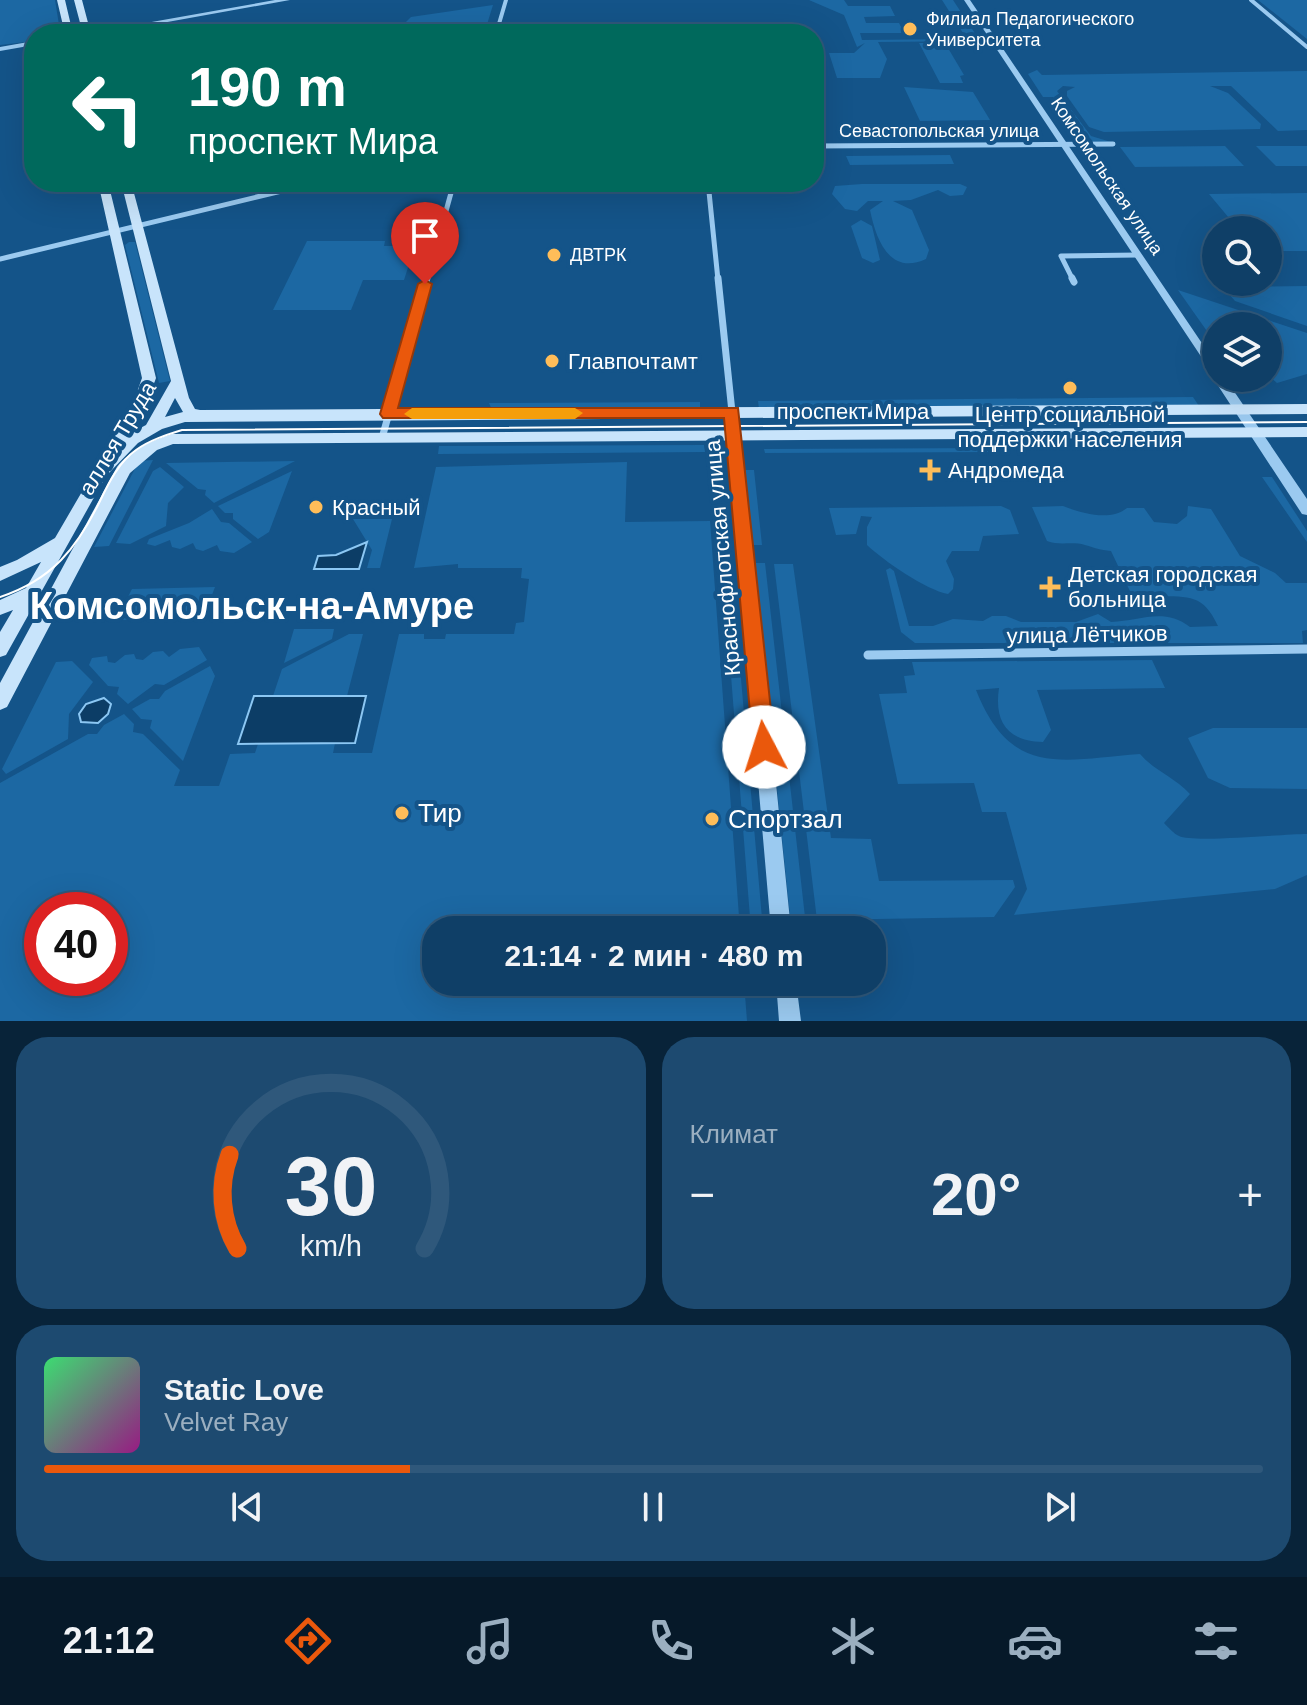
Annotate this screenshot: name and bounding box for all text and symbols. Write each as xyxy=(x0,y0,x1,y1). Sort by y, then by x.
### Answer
place label: Филиал Педагогического Университета xyxy=(926,9,1134,50)
marker: Филиал Педагогического Университета xyxy=(901,20,919,38)
text: 190 m xyxy=(188,55,347,118)
icon: left xyxy=(56,56,160,160)
street label: Комсомольская улица xyxy=(1047,94,1168,259)
text: проспект Мира xyxy=(188,121,438,162)
street label: Севастопольская улица xyxy=(839,121,1040,141)
pin xyxy=(391,202,459,284)
icon: arrive xyxy=(403,214,447,258)
map controls xyxy=(1202,216,1282,392)
button: search xyxy=(1202,216,1282,296)
place label: ДВТРК xyxy=(570,245,627,265)
marker: ДВТРК xyxy=(545,246,563,264)
button: layers xyxy=(1202,312,1282,392)
place label: Главпочтамт xyxy=(568,349,698,374)
marker: Главпочтамт xyxy=(543,352,561,370)
street label: аллея Труда xyxy=(74,376,161,499)
marker: Центр социальной поддержки населения xyxy=(1061,379,1079,397)
street label: проспект Мира xyxy=(777,399,930,424)
place label: Центр социальной поддержки населения xyxy=(958,402,1182,452)
street label: Краснофлотская улица xyxy=(700,438,745,677)
place label: Андромеда xyxy=(948,458,1065,483)
marker: Андромеда xyxy=(919,459,941,481)
place label: Красный xyxy=(332,495,421,520)
marker: Красный xyxy=(307,498,325,516)
place label: Детская городская больница xyxy=(1068,562,1257,612)
marker: Детская городская больница xyxy=(1039,576,1061,598)
district label: Комсомольск-на-Амуре xyxy=(30,585,474,627)
street label: улица Лётчиков xyxy=(1006,621,1168,648)
position arrow xyxy=(722,705,806,789)
place label: Тир xyxy=(418,798,462,828)
marker: Тир xyxy=(393,804,411,822)
place label: Спортзал xyxy=(728,804,843,834)
marker: Спортзал xyxy=(703,810,721,828)
speed limit sign: 40 xyxy=(24,892,128,996)
text: 21:14 · 2 мин · 480 m xyxy=(505,939,803,972)
text: Климат xyxy=(690,1119,778,1149)
text: 30 xyxy=(284,1140,377,1233)
text: 20° xyxy=(931,1161,1022,1228)
text: − xyxy=(690,1170,715,1219)
text: + xyxy=(1237,1170,1263,1219)
text: km/h xyxy=(300,1230,362,1262)
text: Static Love xyxy=(164,1373,324,1406)
text: Velvet Ray xyxy=(164,1407,288,1437)
icon: previous xyxy=(225,1485,269,1529)
icon: pause xyxy=(631,1485,675,1529)
icon: next xyxy=(1038,1485,1082,1529)
icon: directions xyxy=(280,1613,336,1669)
icon: music xyxy=(462,1613,518,1669)
icon: phone xyxy=(643,1613,699,1669)
icon: climate xyxy=(825,1613,881,1669)
icon: car xyxy=(1007,1613,1063,1669)
icon: filters xyxy=(1188,1613,1244,1669)
text: 21:12 xyxy=(63,1620,155,1661)

